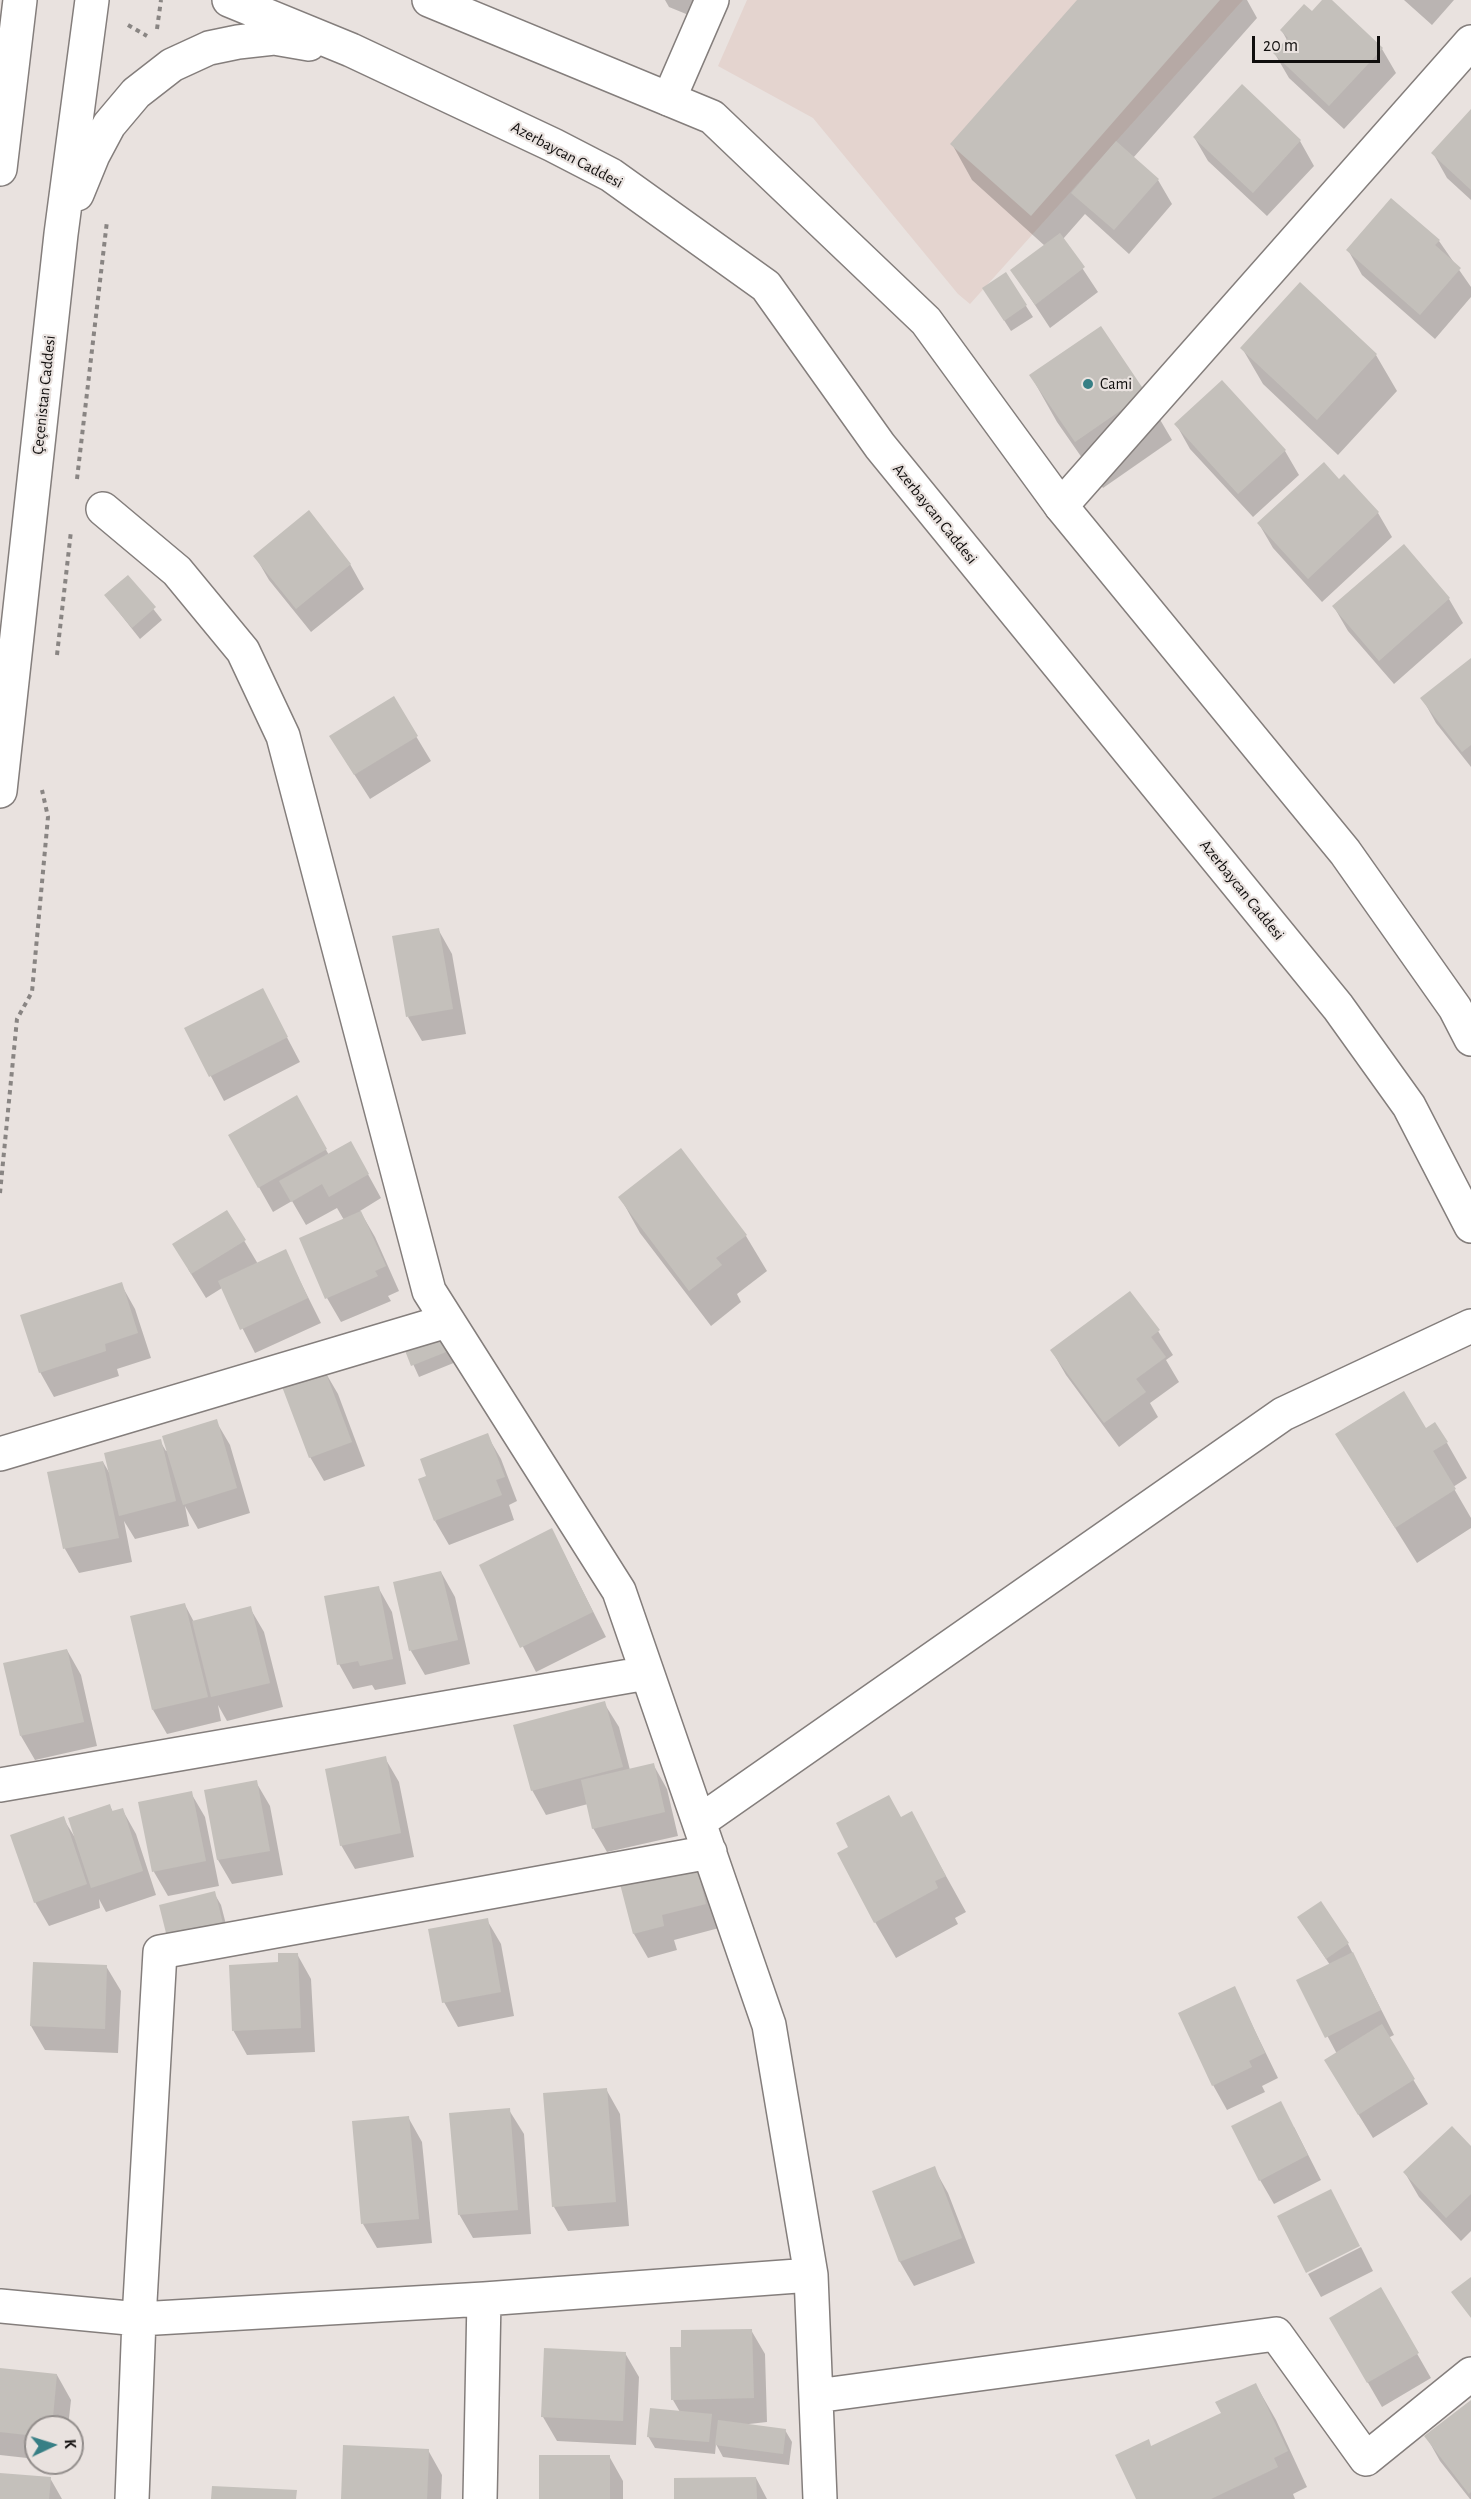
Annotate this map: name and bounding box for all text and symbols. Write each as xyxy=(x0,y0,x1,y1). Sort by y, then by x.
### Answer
scale bar xyxy=(1255,24,1382,62)
text: 20 m xyxy=(1263,37,1298,55)
street label: Azerbaycan Caddesi xyxy=(508,117,626,193)
street label: Çeçenistan Caddesi xyxy=(28,335,60,455)
place label: Cami xyxy=(1100,374,1132,394)
marker: Cami xyxy=(1081,377,1095,391)
street label: Azerbaycan Caddesi xyxy=(889,460,981,568)
street label: Azerbaycan Caddesi xyxy=(1196,836,1288,944)
north arrow xyxy=(24,2415,84,2475)
text: K xyxy=(62,2439,78,2449)

